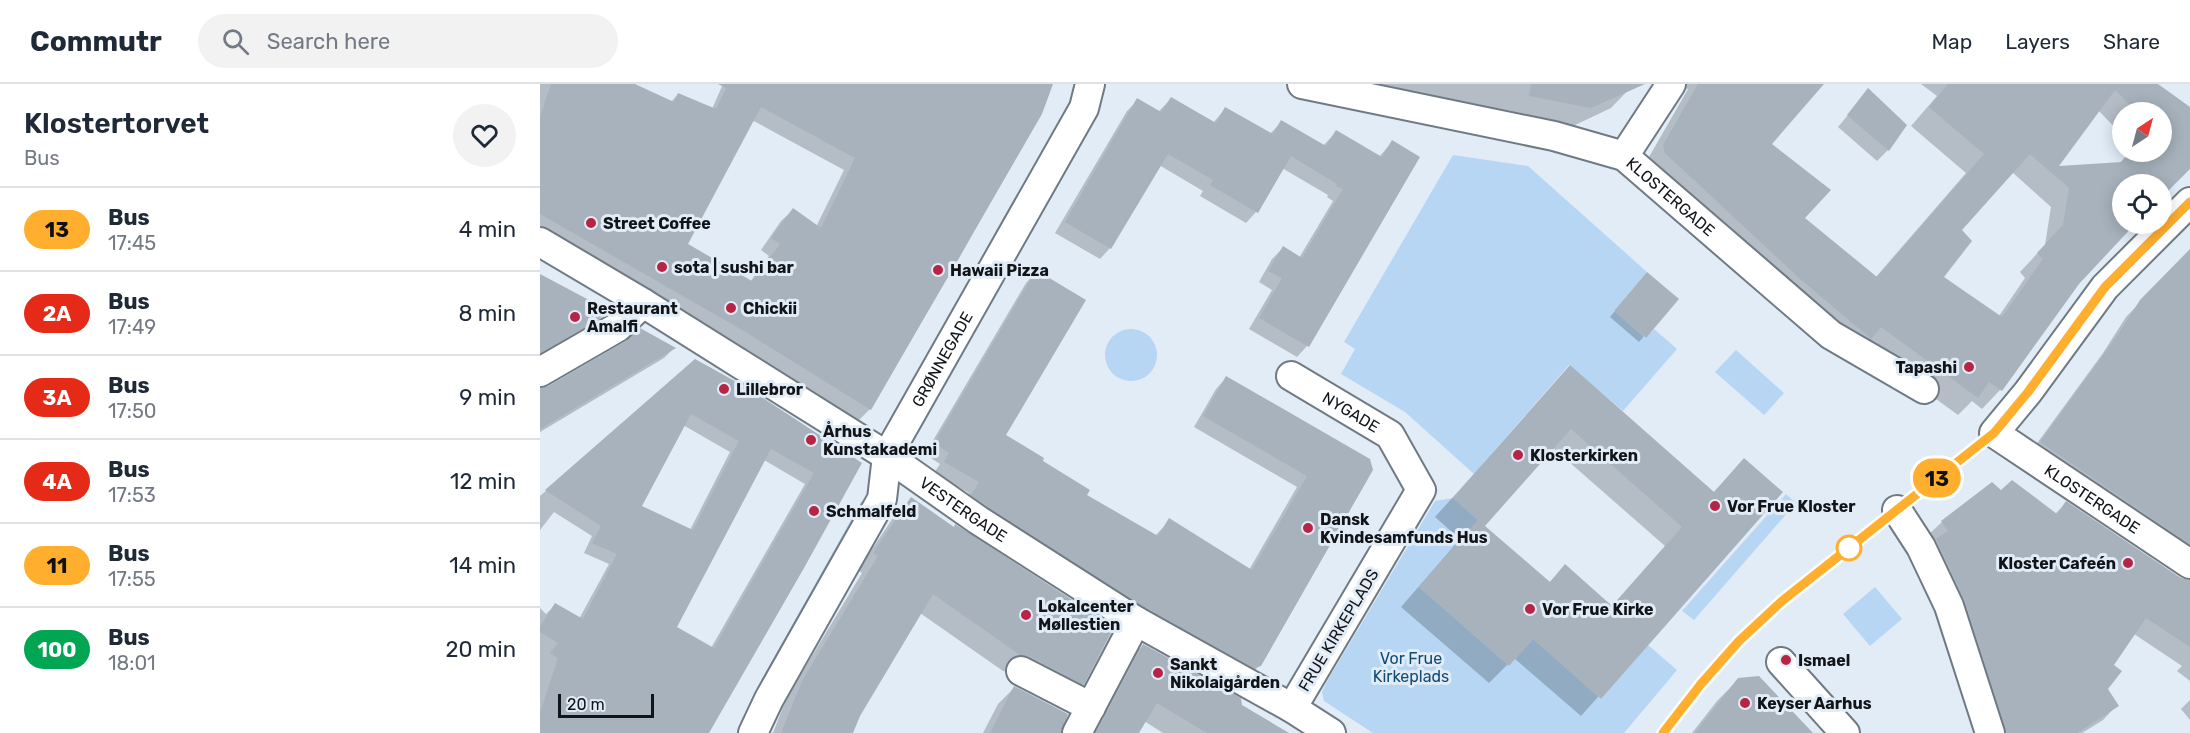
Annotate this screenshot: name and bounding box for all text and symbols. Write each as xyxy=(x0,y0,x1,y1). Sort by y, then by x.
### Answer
search box xyxy=(198,14,618,68)
text: Commutr xyxy=(30,25,162,58)
icon: search xyxy=(219,25,252,58)
text: Search here xyxy=(267,28,390,55)
text: Map xyxy=(1931,29,1972,54)
text: Layers xyxy=(2005,29,2070,54)
text: Share xyxy=(2103,29,2160,54)
north arrow xyxy=(2112,102,2172,162)
map controls xyxy=(2112,102,2172,234)
button: heart xyxy=(453,104,516,167)
text: Klostertorvet xyxy=(24,107,209,140)
text: Bus xyxy=(24,146,60,170)
street label: KLOSTERGADE xyxy=(1622,153,1719,240)
button: locate xyxy=(2112,174,2172,234)
text: Bus xyxy=(108,204,150,231)
place label: Street Coffee xyxy=(603,214,711,233)
text: 4 min xyxy=(459,216,516,243)
marker: Street Coffee xyxy=(584,216,598,230)
text: 13 xyxy=(45,217,69,242)
text: 17:45 xyxy=(108,231,156,255)
place label: sota | sushi bar xyxy=(674,257,794,277)
marker: sota | sushi bar xyxy=(655,260,669,274)
place label: Hawaii Pizza xyxy=(950,261,1049,280)
marker: Hawaii Pizza xyxy=(931,263,945,277)
text: Bus xyxy=(108,288,150,315)
place label: Restaurant Amalfi xyxy=(587,299,678,336)
place label: Chickii xyxy=(743,299,797,318)
text: 8 min xyxy=(458,300,516,327)
text: 2A xyxy=(43,301,71,326)
marker: Chickii xyxy=(724,301,738,315)
street label: GRØNNEGADE xyxy=(908,308,977,410)
marker: Restaurant Amalfi xyxy=(568,310,582,324)
text: 17:49 xyxy=(108,315,156,339)
place label: Tapashi xyxy=(1896,358,1957,377)
marker: Tapashi xyxy=(1962,360,1976,374)
text: Bus xyxy=(108,372,150,399)
place label: Lillebror xyxy=(736,380,804,399)
marker: Lillebror xyxy=(717,382,731,396)
text: 9 min xyxy=(459,384,516,411)
text: 3A xyxy=(43,385,71,410)
street label: NYGADE xyxy=(1319,388,1383,437)
text: 17:50 xyxy=(108,399,157,423)
place label: Århus Kunstakademi xyxy=(823,421,937,459)
marker: Århus Kunstakademi xyxy=(804,433,818,447)
place label: Klosterkirken xyxy=(1530,446,1638,465)
marker: Klosterkirken xyxy=(1511,448,1525,462)
text: Bus xyxy=(108,456,150,483)
line badge: 13 xyxy=(1910,458,1964,498)
street label: KLOSTERGADE xyxy=(2041,460,2143,538)
text: 13 xyxy=(1925,466,1949,491)
text: 12 min xyxy=(450,468,516,495)
text: 4A xyxy=(42,469,72,494)
street label: VESTERGADE xyxy=(916,473,1011,546)
text: 17:53 xyxy=(108,483,156,507)
place label: Vor Frue Kloster xyxy=(1727,497,1856,516)
marker: Vor Frue Kloster xyxy=(1708,499,1722,513)
place label: Schmalfeld xyxy=(826,502,916,521)
marker: Schmalfeld xyxy=(807,504,821,518)
place label: Dansk Kvindesamfunds Hus xyxy=(1320,510,1488,547)
marker: Dansk Kvindesamfunds Hus xyxy=(1301,521,1315,535)
unlabelled marker xyxy=(1836,535,1862,561)
text: Bus xyxy=(108,540,150,567)
text: 14 min xyxy=(449,552,516,579)
text: 11 xyxy=(47,553,67,578)
place label: Kloster Cafeén xyxy=(1998,554,2116,573)
marker: Kloster Cafeén xyxy=(2121,556,2135,570)
street label: FRUE KIRKEPLADS xyxy=(1294,566,1382,695)
text: 17:55 xyxy=(108,567,156,591)
place label: Lokalcenter Møllestien xyxy=(1038,597,1135,634)
place label: Vor Frue Kirke xyxy=(1542,600,1653,619)
marker: Vor Frue Kirke xyxy=(1523,602,1537,616)
marker: Lokalcenter Møllestien xyxy=(1019,608,1033,622)
text: Bus xyxy=(108,624,150,651)
text: 20 min xyxy=(446,636,516,663)
text: 100 xyxy=(38,637,77,662)
park label: Vor Frue Kirkeplads xyxy=(1373,649,1449,686)
text: 18:01 xyxy=(108,651,156,675)
place label: Ismael xyxy=(1798,651,1850,670)
marker: Ismael xyxy=(1779,653,1793,667)
place label: Sankt Nikolaigården xyxy=(1170,655,1280,692)
marker: Sankt Nikolaigården xyxy=(1151,666,1165,680)
scale bar xyxy=(558,691,654,718)
place label: Keyser Aarhus xyxy=(1757,694,1872,713)
text: 20 m xyxy=(567,695,605,714)
marker: Keyser Aarhus xyxy=(1738,696,1752,710)

